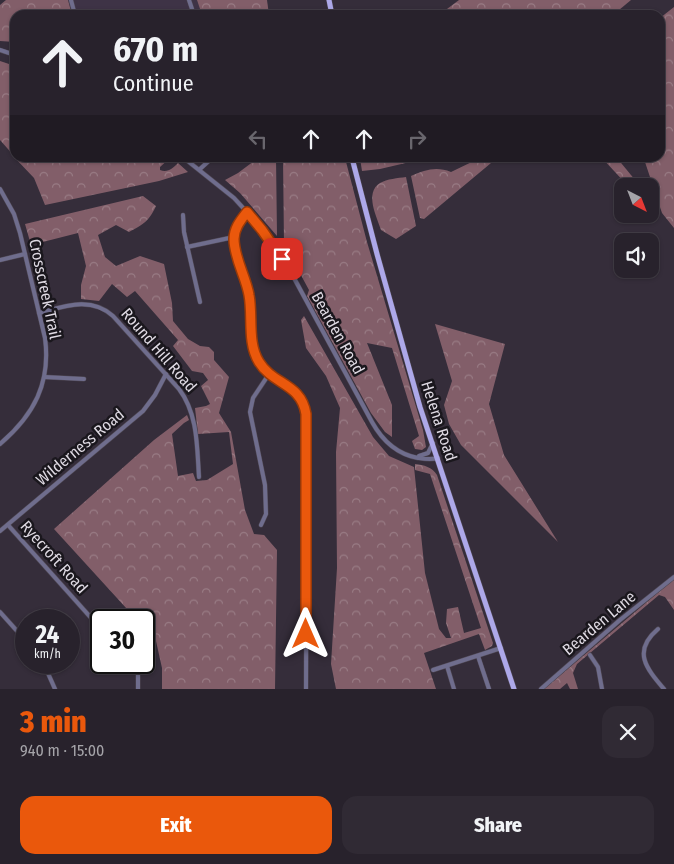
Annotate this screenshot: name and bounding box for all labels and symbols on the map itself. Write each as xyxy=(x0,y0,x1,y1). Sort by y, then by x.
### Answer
north arrow xyxy=(614,178,659,222)
street label: Crosscreek Trail xyxy=(25,237,65,341)
pin xyxy=(261,238,303,280)
street label: Bearden Road xyxy=(308,288,368,378)
street label: Round Hill Road xyxy=(117,304,201,396)
street label: Helena Road xyxy=(417,379,461,463)
street label: Wilderness Road xyxy=(32,405,128,489)
street label: Ryecroft Road xyxy=(16,517,92,597)
street label: Bearden Lane xyxy=(559,587,639,659)
position arrow xyxy=(279,607,331,659)
speed limit sign: 30 xyxy=(90,609,155,674)

